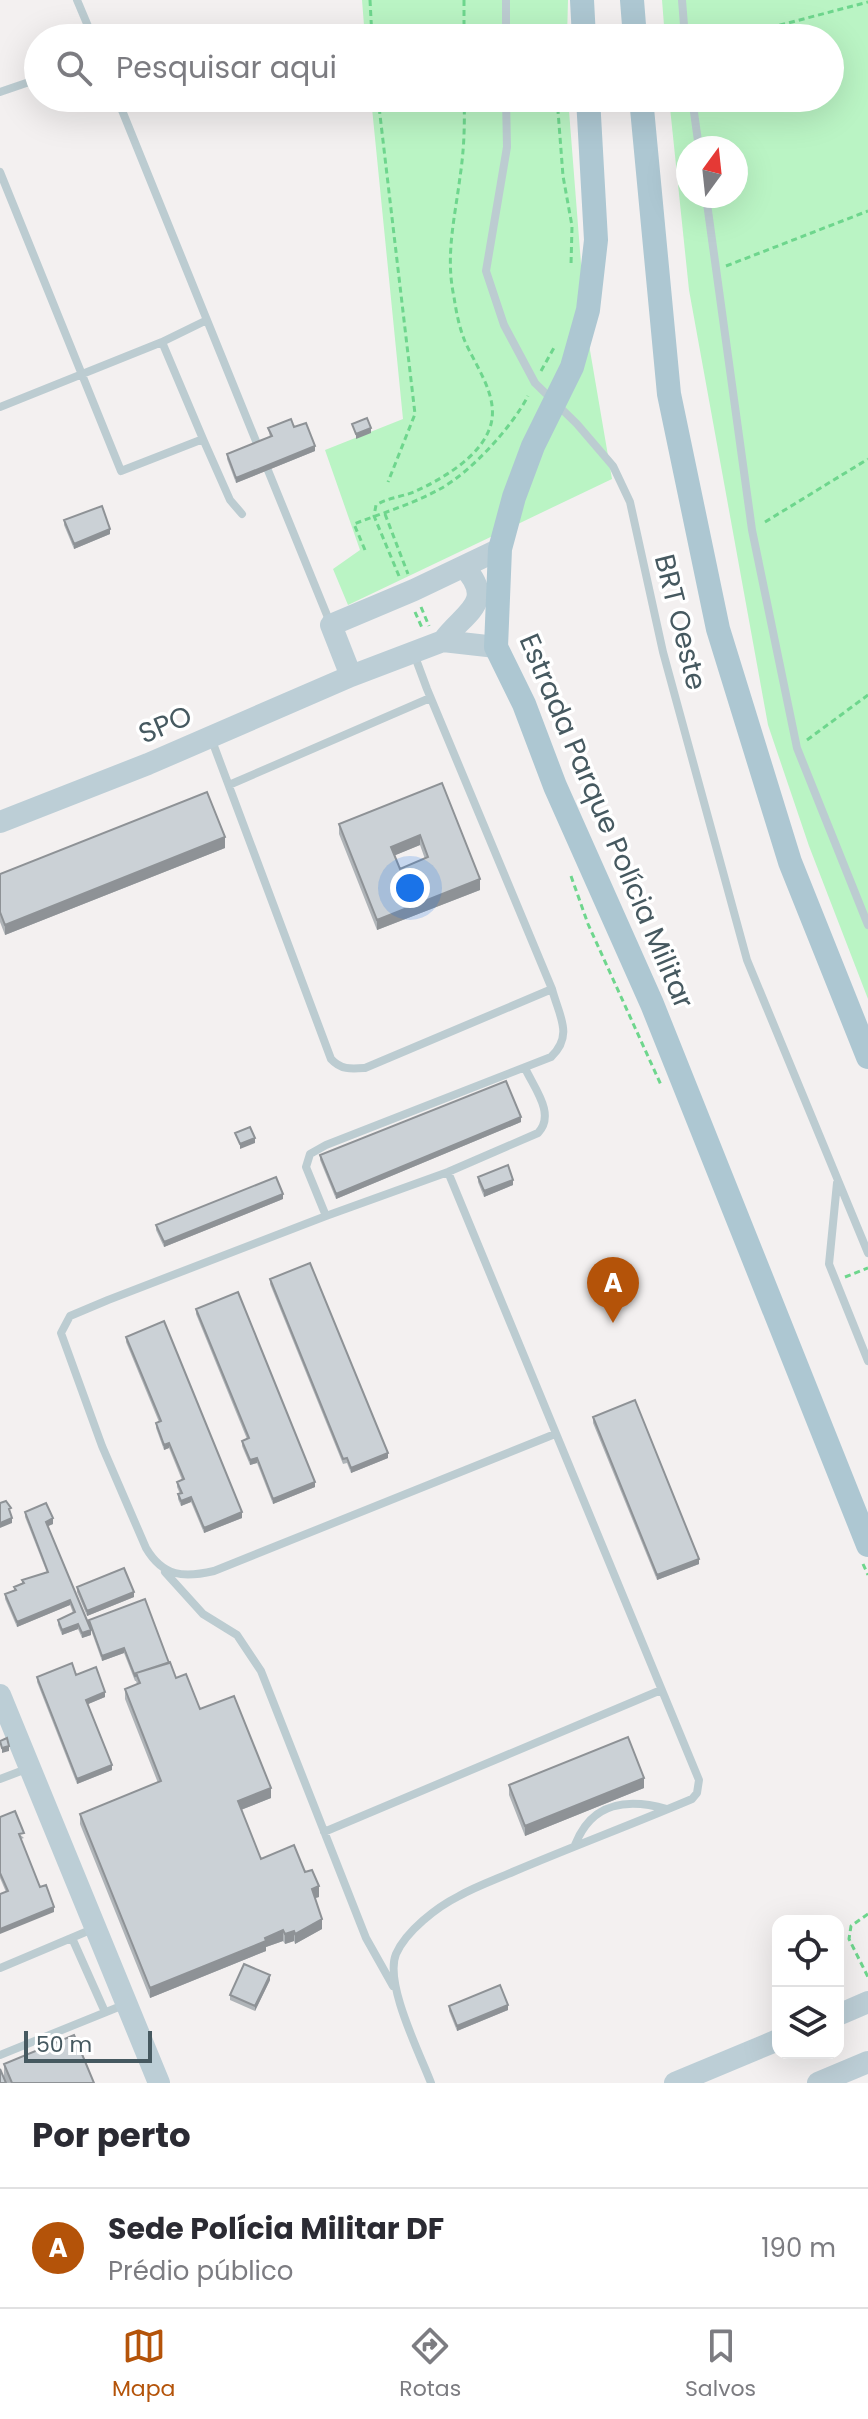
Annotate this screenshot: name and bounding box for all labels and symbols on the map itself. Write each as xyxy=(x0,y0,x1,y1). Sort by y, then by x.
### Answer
north arrow xyxy=(676,136,748,208)
street label: BRT Oeste xyxy=(645,550,716,694)
street label: Estrada Parque Polícia Militar xyxy=(510,628,703,1015)
street label: SPO xyxy=(132,696,198,753)
your location xyxy=(390,868,430,908)
pin: A xyxy=(587,1257,639,1323)
scale bar xyxy=(24,2027,152,2063)

